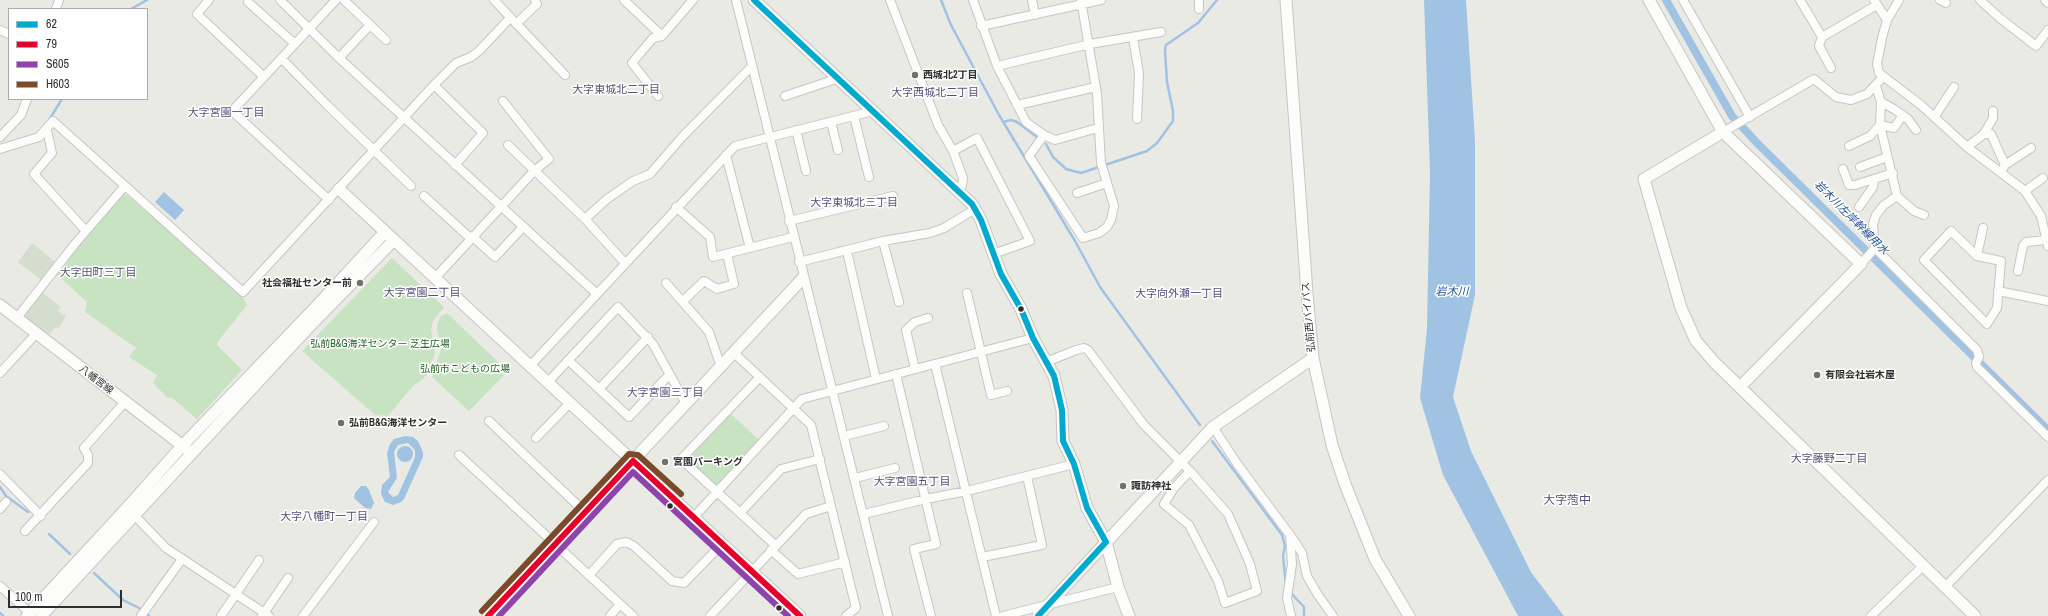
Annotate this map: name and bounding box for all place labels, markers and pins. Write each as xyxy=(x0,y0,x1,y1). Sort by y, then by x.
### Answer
place label: 西城北2丁目 xyxy=(923,69,978,81)
marker: 西城北2丁目 xyxy=(910,70,920,80)
place label: 社会福祉センター前 xyxy=(262,277,352,289)
marker: 社会福祉センター前 xyxy=(355,278,365,288)
unlabelled marker xyxy=(1016,304,1026,314)
place label: 有限会社岩木屋 xyxy=(1825,369,1895,381)
marker: 有限会社岩木屋 xyxy=(1812,370,1822,380)
place label: 弘前B&G海洋センター xyxy=(349,417,447,429)
marker: 弘前B&G海洋センター xyxy=(336,418,346,428)
place label: 宮園パーキング xyxy=(673,456,743,468)
marker: 宮園パーキング xyxy=(660,457,670,467)
place label: 諏訪神社 xyxy=(1131,480,1171,492)
marker: 諏訪神社 xyxy=(1118,481,1128,491)
unlabelled marker xyxy=(665,501,675,511)
unlabelled marker xyxy=(774,603,784,613)

